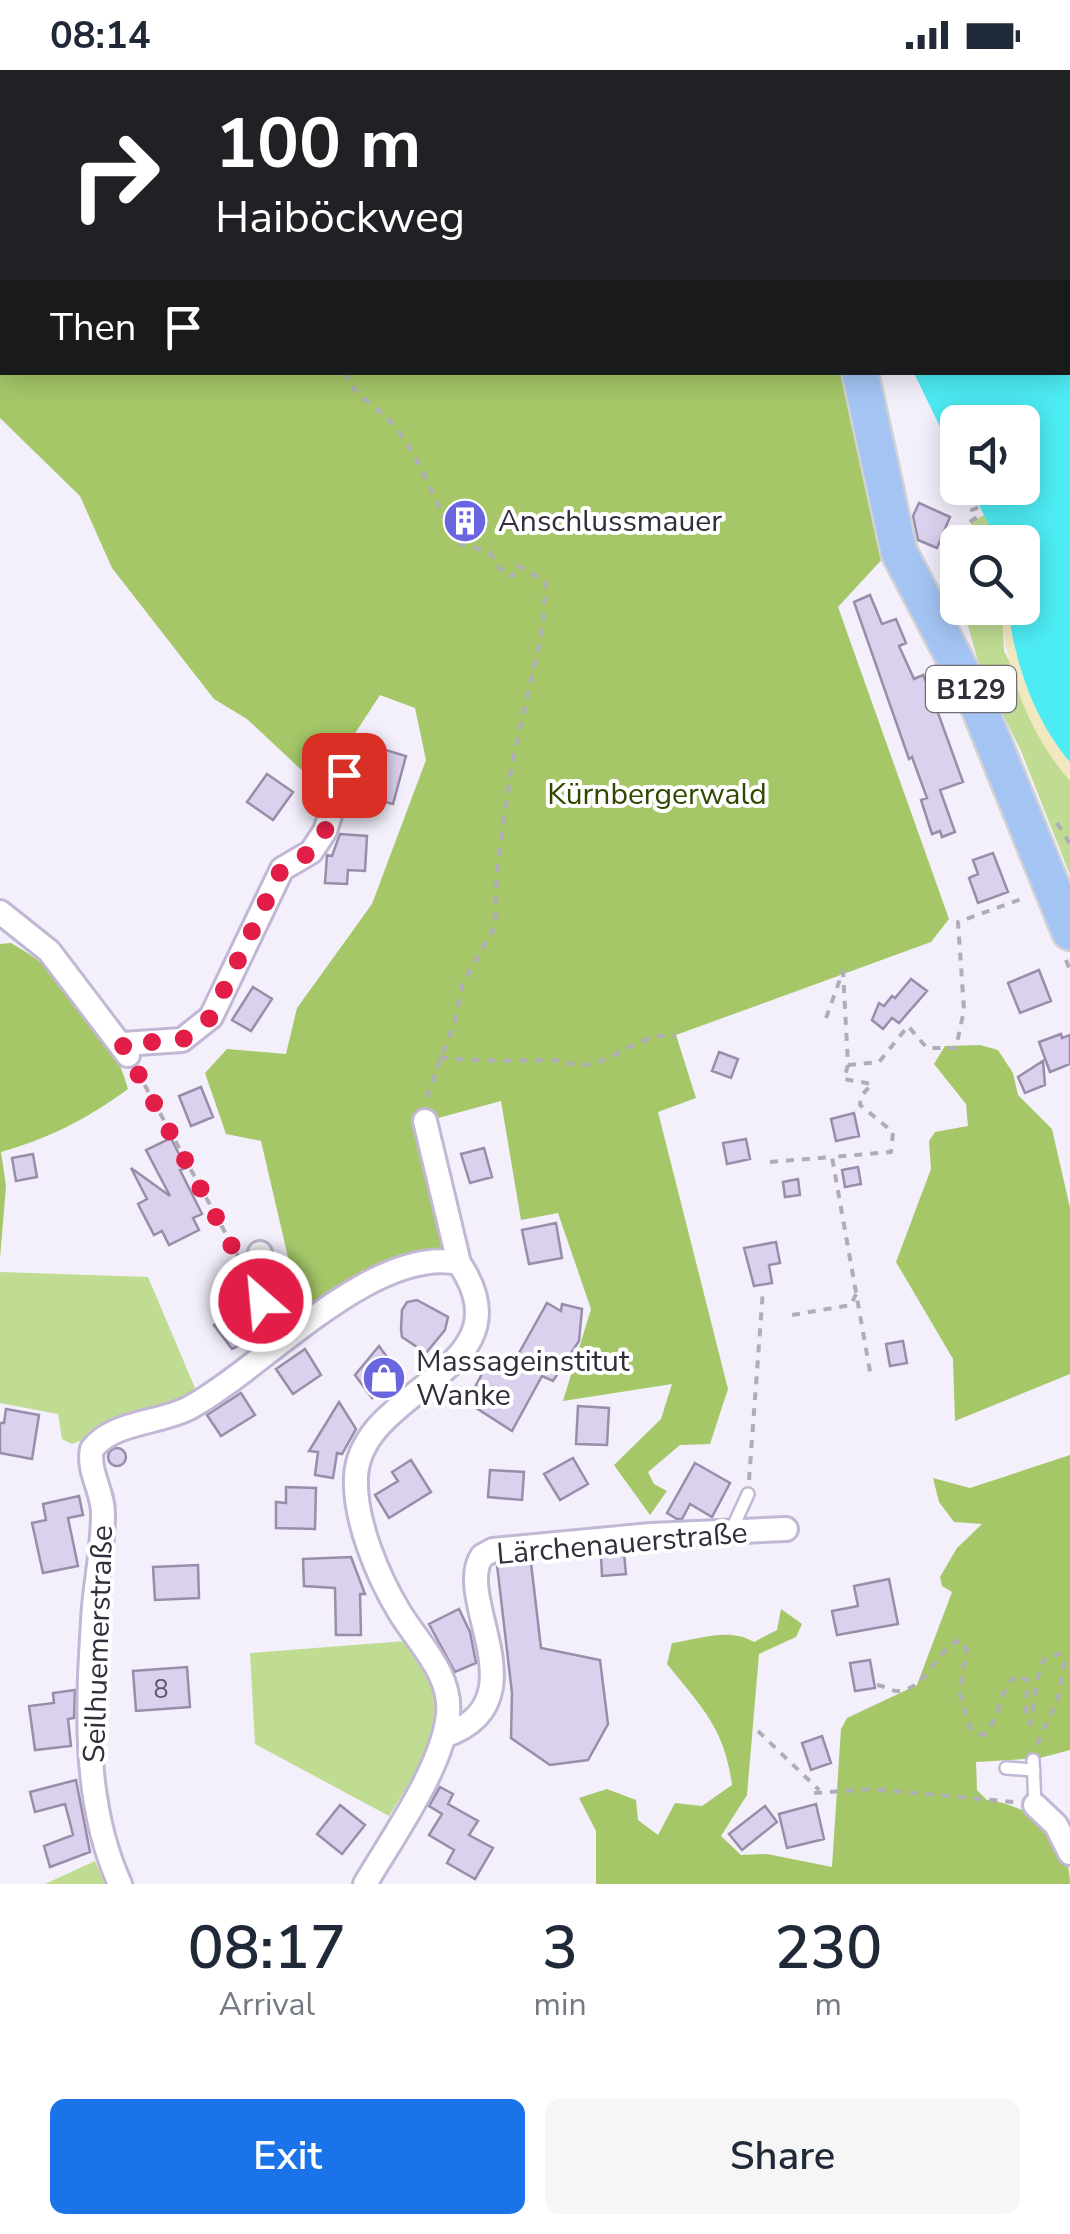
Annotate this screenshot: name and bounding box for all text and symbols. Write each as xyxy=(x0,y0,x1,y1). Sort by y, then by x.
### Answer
text: 08:14 xyxy=(50,10,151,61)
text: 100 m xyxy=(215,96,421,192)
icon: right xyxy=(50,110,180,240)
text: Haiböckweg xyxy=(215,187,465,248)
icon: arrive xyxy=(156,300,211,355)
text: Then xyxy=(50,302,136,353)
map controls xyxy=(940,405,1040,625)
button: sound xyxy=(940,405,1040,505)
building icon: Anschlussmauer xyxy=(442,498,488,544)
place label: Anschlussmauer xyxy=(498,501,722,542)
button: search xyxy=(940,525,1040,625)
road number: B129 xyxy=(926,666,1016,712)
pin xyxy=(302,733,387,818)
icon: arrive xyxy=(317,748,372,803)
park label: Kürnbergerwald xyxy=(547,774,767,815)
position arrow xyxy=(209,1249,313,1353)
place label: Massageinstitut Wanke xyxy=(416,1341,630,1416)
shop icon: Massageinstitut Wanke xyxy=(361,1355,407,1401)
street label: Lärchenauerstraße xyxy=(495,1512,749,1575)
street label: Seilhuemerstraße xyxy=(74,1524,123,1764)
house number: 8 xyxy=(153,1673,169,1707)
text: 08:17 xyxy=(188,1907,346,1989)
text: 3 xyxy=(542,1907,578,1989)
text: 230 xyxy=(774,1907,882,1989)
text: Arrival xyxy=(219,1983,315,2026)
text: min xyxy=(534,1983,587,2026)
text: m xyxy=(815,1983,842,2026)
button: Exit xyxy=(50,2099,525,2214)
button: Share xyxy=(545,2099,1020,2214)

